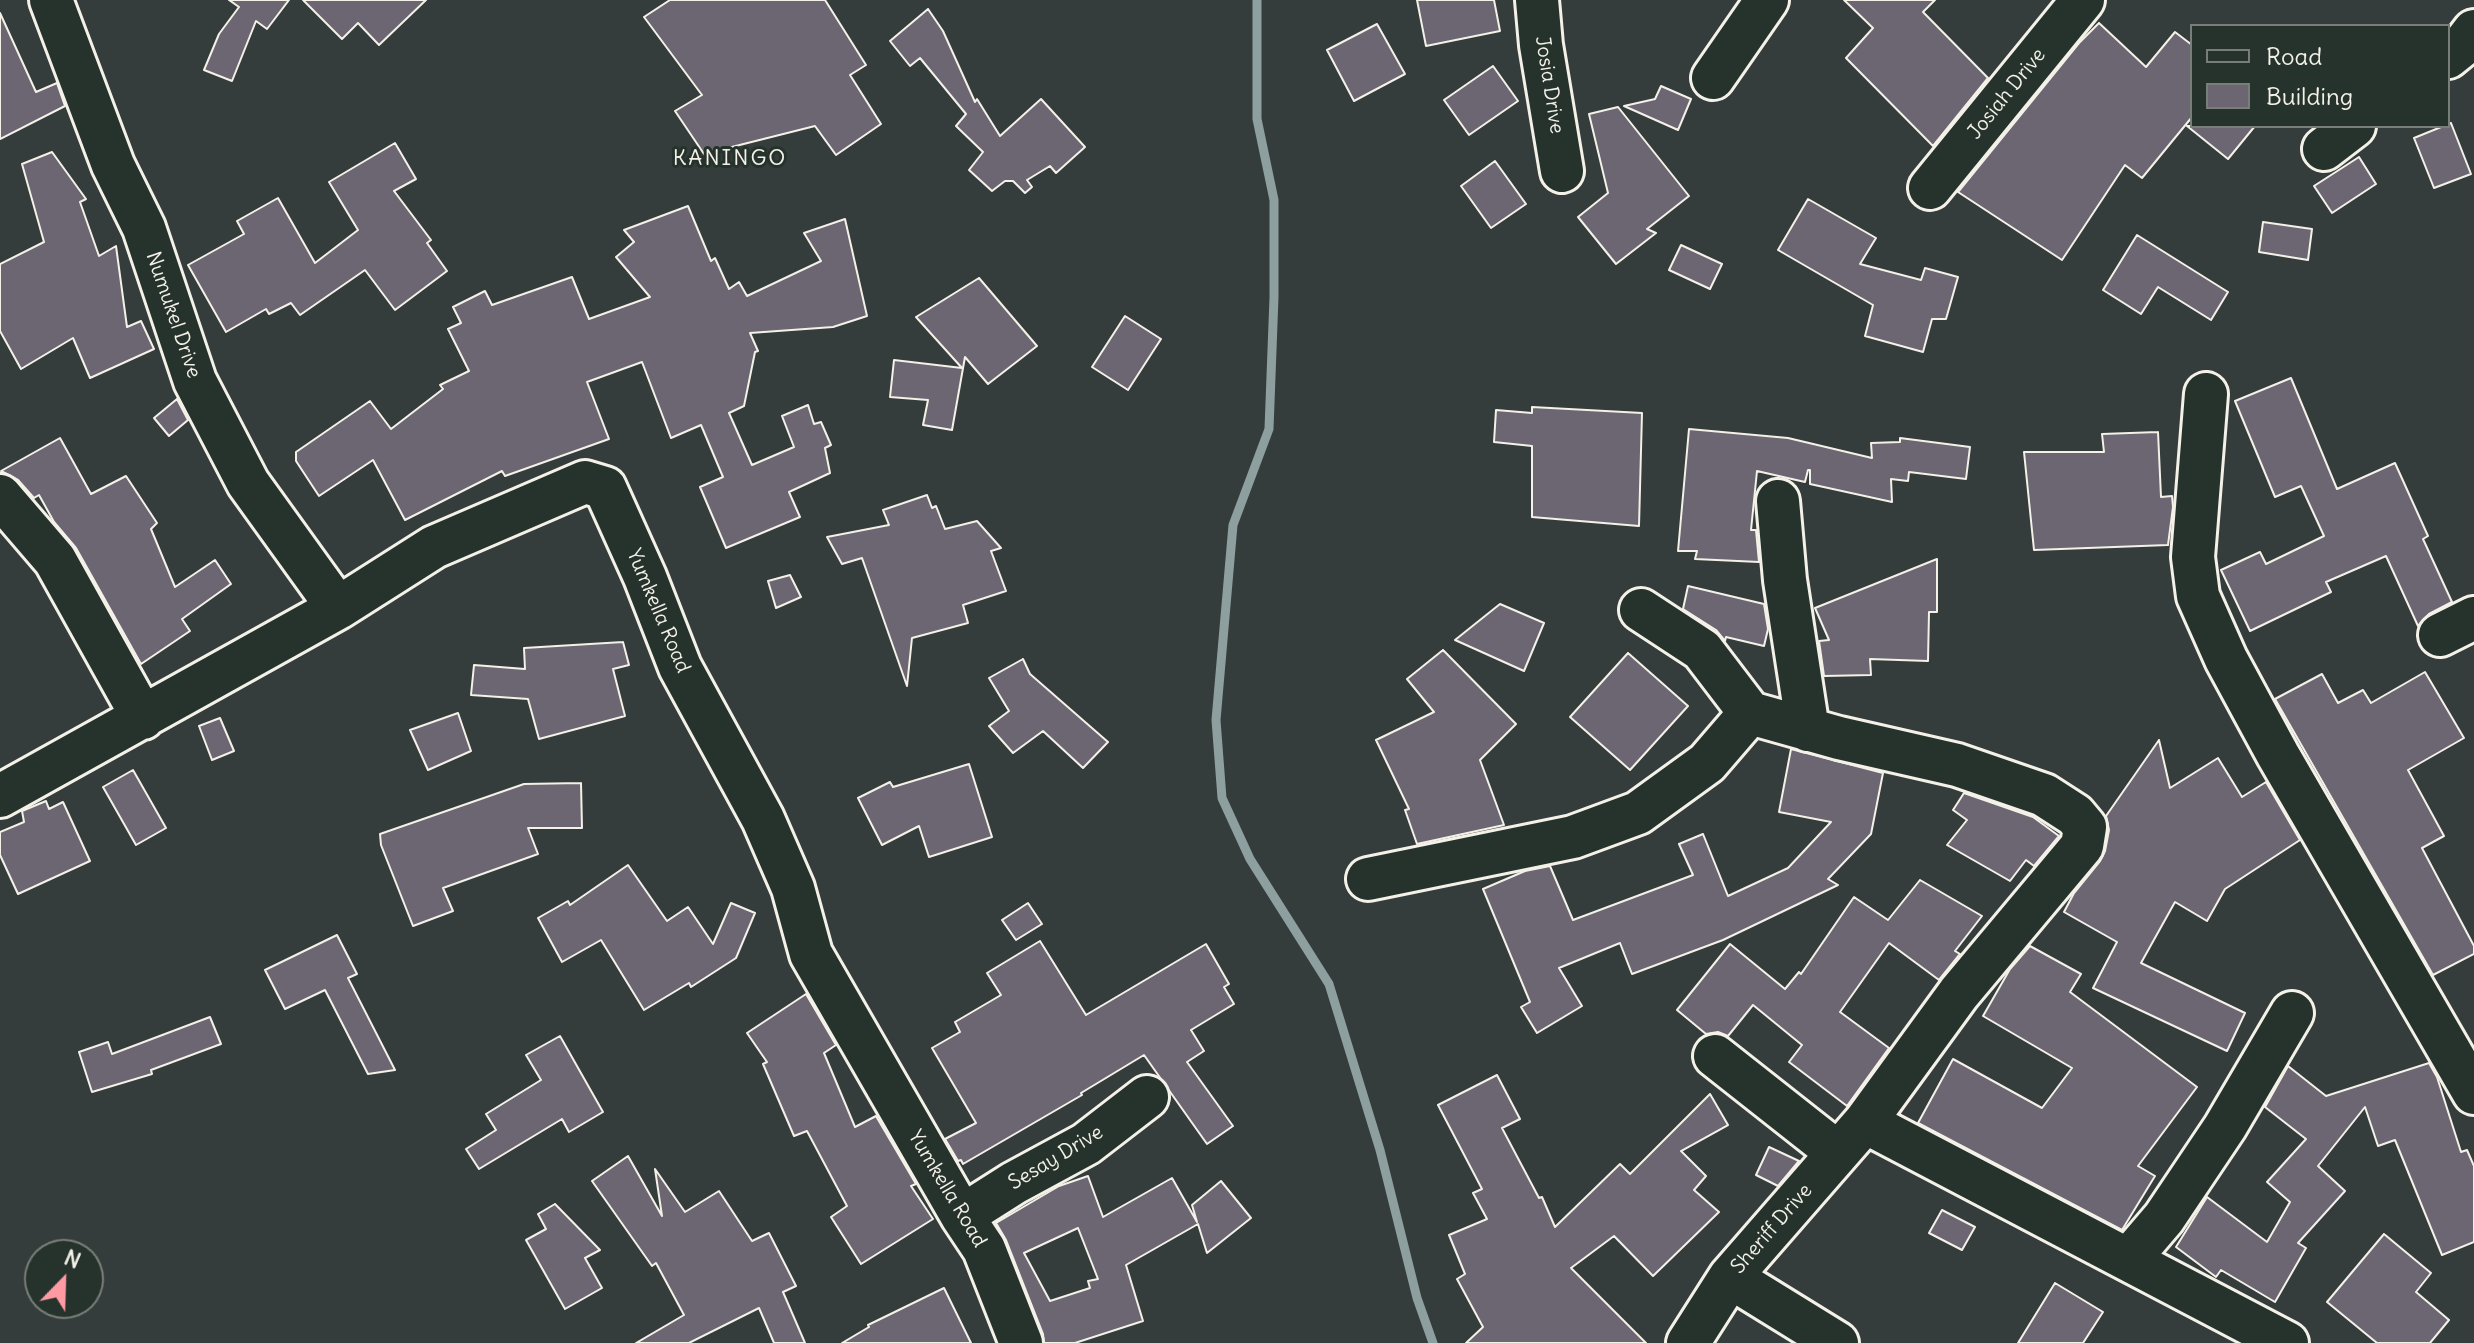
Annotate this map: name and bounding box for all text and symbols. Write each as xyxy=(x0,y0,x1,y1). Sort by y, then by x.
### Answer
legend xyxy=(2190,24,2450,128)
street label: Josia Drive xyxy=(1529,35,1569,135)
text: Road xyxy=(2266,41,2322,71)
street label: Josiah Drive xyxy=(1963,44,2051,144)
text: Building xyxy=(2266,81,2353,111)
district label: KANINGO xyxy=(673,146,787,172)
street label: Numukel Drive xyxy=(140,249,206,381)
street label: Yumkella Road xyxy=(621,546,695,676)
street label: Sesay Drive xyxy=(1005,1120,1107,1196)
street label: Yumkella Road xyxy=(903,1126,991,1252)
street label: Sheriff Drive xyxy=(1726,1179,1818,1279)
north arrow xyxy=(24,1239,104,1319)
text: N xyxy=(60,1243,85,1275)

